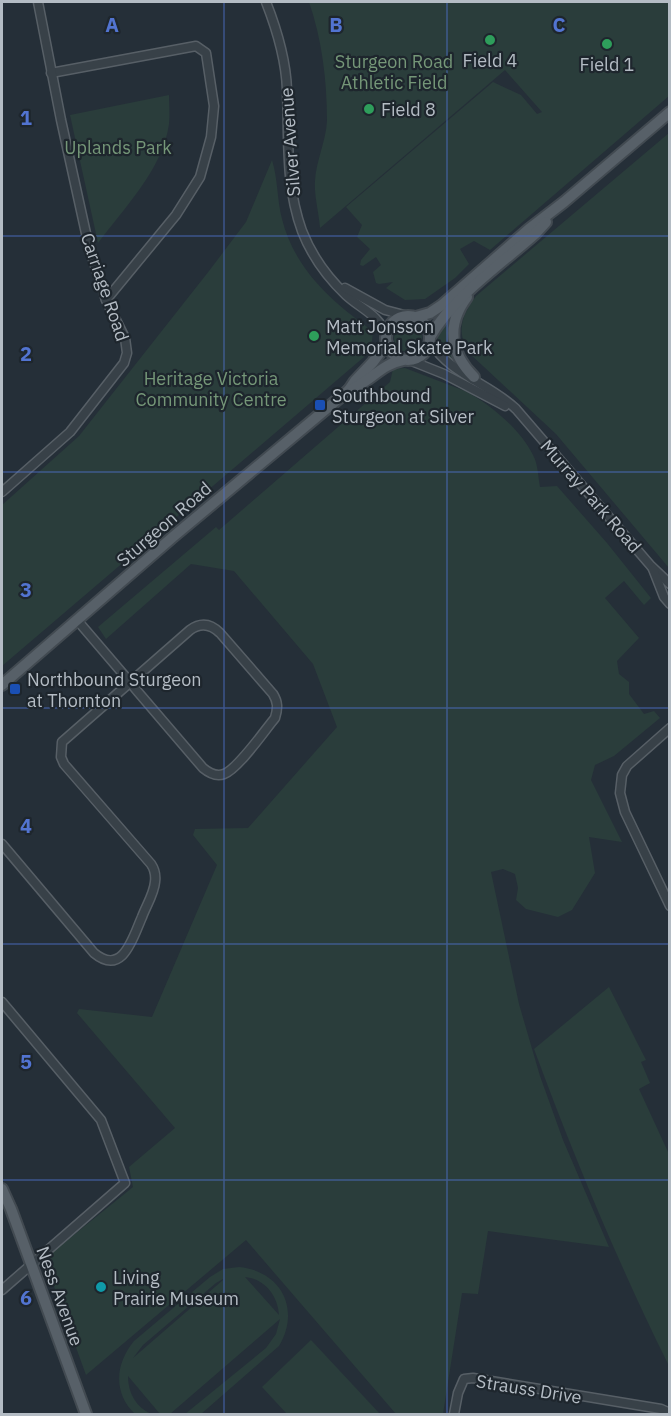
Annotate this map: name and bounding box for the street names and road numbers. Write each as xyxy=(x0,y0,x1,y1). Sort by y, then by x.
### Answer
street label: Silver Avenue xyxy=(275,87,305,197)
street label: Carriage Road xyxy=(76,230,134,344)
street label: Murray Park Road xyxy=(535,435,647,557)
street label: Sturgeon Road xyxy=(112,476,216,572)
street label: Ness Avenue xyxy=(31,1243,89,1349)
street label: Strauss Drive xyxy=(475,1369,584,1409)

